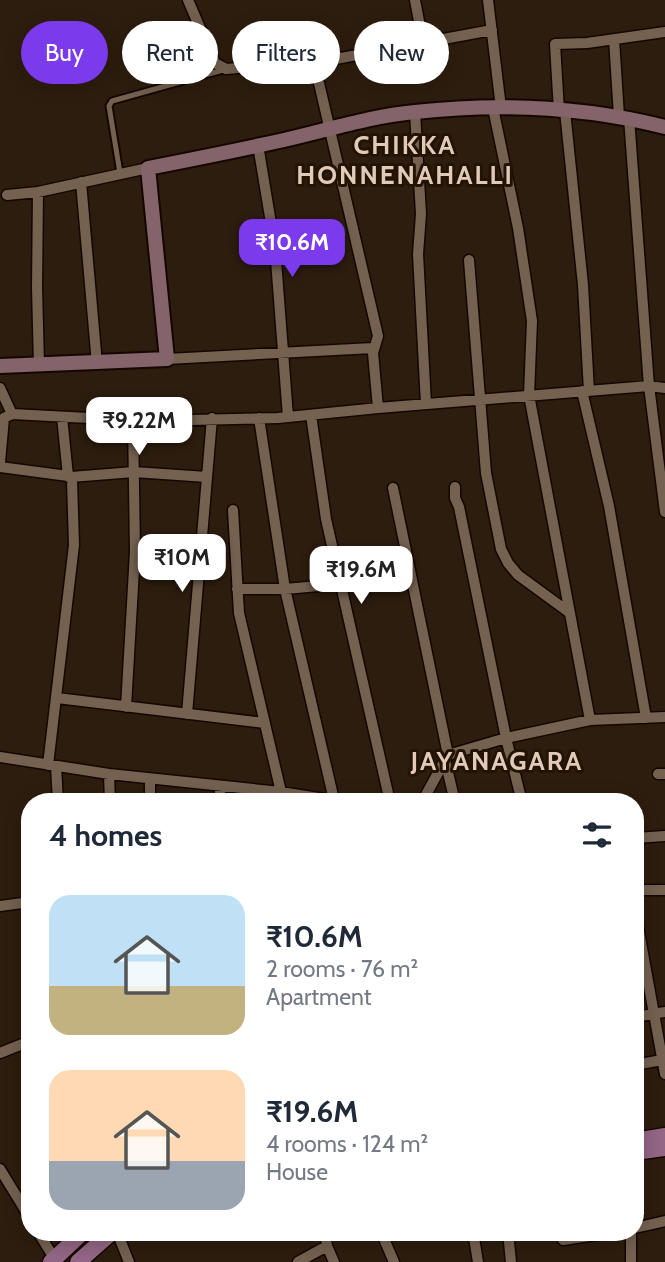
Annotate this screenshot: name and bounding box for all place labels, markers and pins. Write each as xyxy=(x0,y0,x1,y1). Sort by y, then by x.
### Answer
pin: ₹10.6M xyxy=(235,219,349,279)
pin: ₹9.22M xyxy=(82,398,196,457)
pin: ₹10M xyxy=(141,534,223,594)
pin: ₹19.6M xyxy=(304,546,418,606)

